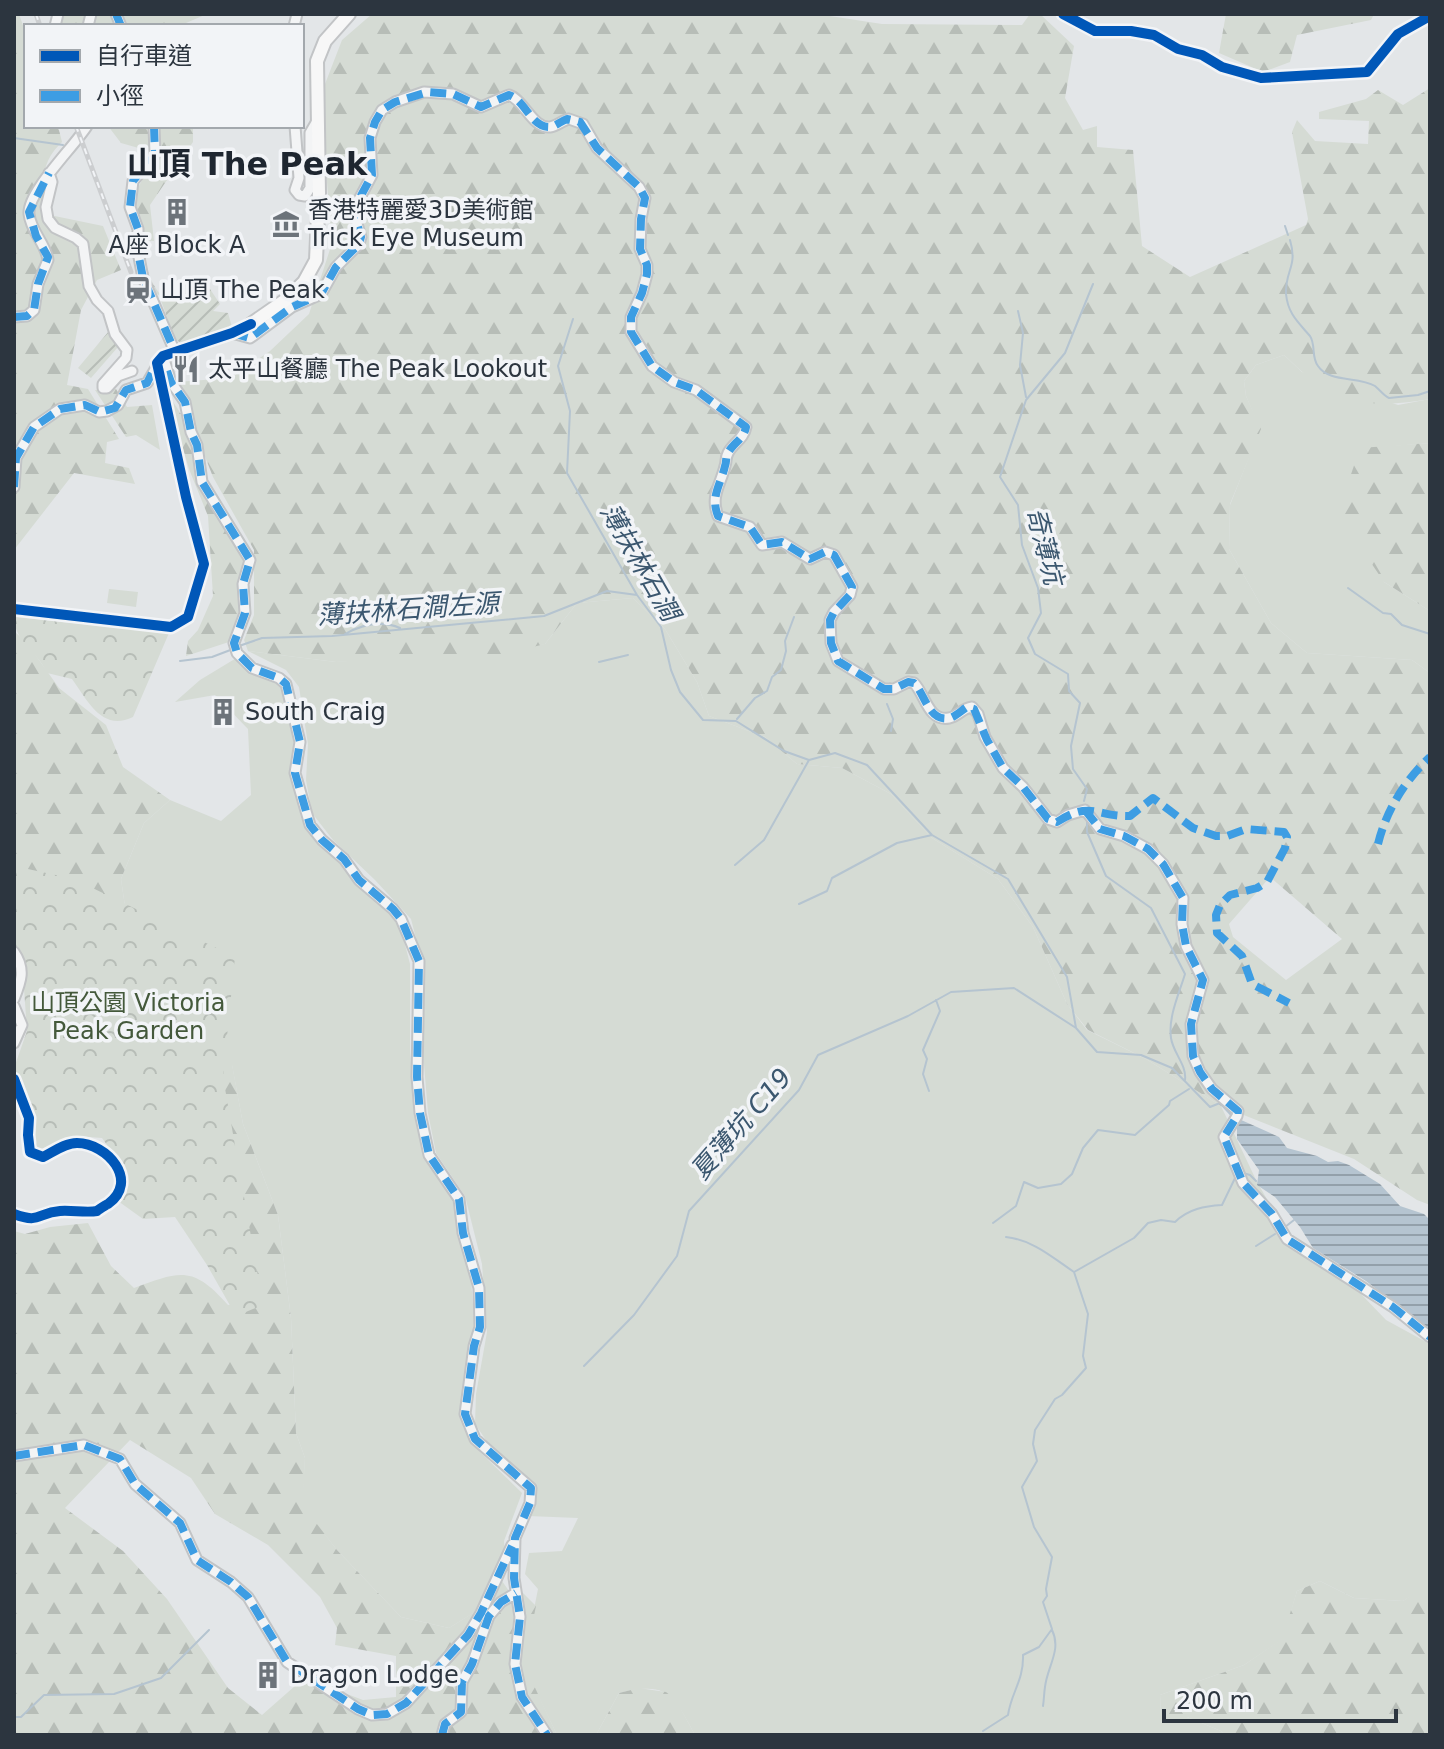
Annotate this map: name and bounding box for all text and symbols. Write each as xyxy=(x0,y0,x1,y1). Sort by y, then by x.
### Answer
legend xyxy=(24,24,304,128)
text: 自行車道 xyxy=(96,42,192,70)
text: 小徑 xyxy=(96,82,144,110)
district label: 山頂 The Peak xyxy=(127,145,368,183)
place label: 香港特麗愛3D美術館 Trick Eye Museum xyxy=(307,196,534,252)
building icon: A座 Block A xyxy=(162,197,192,227)
museum icon: 香港特麗愛3D美術館 Trick Eye Museum xyxy=(271,209,301,239)
place label: A座 Block A xyxy=(108,231,246,259)
station icon: 山頂 The Peak xyxy=(123,275,153,305)
place label: 山頂 The Peak xyxy=(160,276,325,304)
restaurant icon: 太平山餐廳 The Peak Lookout xyxy=(171,354,201,384)
place label: 太平山餐廳 The Peak Lookout xyxy=(208,355,547,383)
water label: 薄扶林石澗 xyxy=(595,498,687,629)
water label: 奇薄坑 xyxy=(1021,505,1070,591)
water label: 薄扶林石澗左源 xyxy=(316,587,504,630)
building icon: South Craig xyxy=(208,697,238,727)
place label: South Craig xyxy=(245,698,386,726)
park label: 山頂公園 Victoria Peak Garden xyxy=(31,989,225,1045)
water label: 夏薄坑 C19 xyxy=(685,1062,797,1186)
building icon: Dragon Lodge xyxy=(253,1660,283,1690)
place label: Dragon Lodge xyxy=(290,1661,459,1689)
scale bar xyxy=(1164,1673,1396,1723)
text: 200 m xyxy=(1176,1687,1253,1715)

